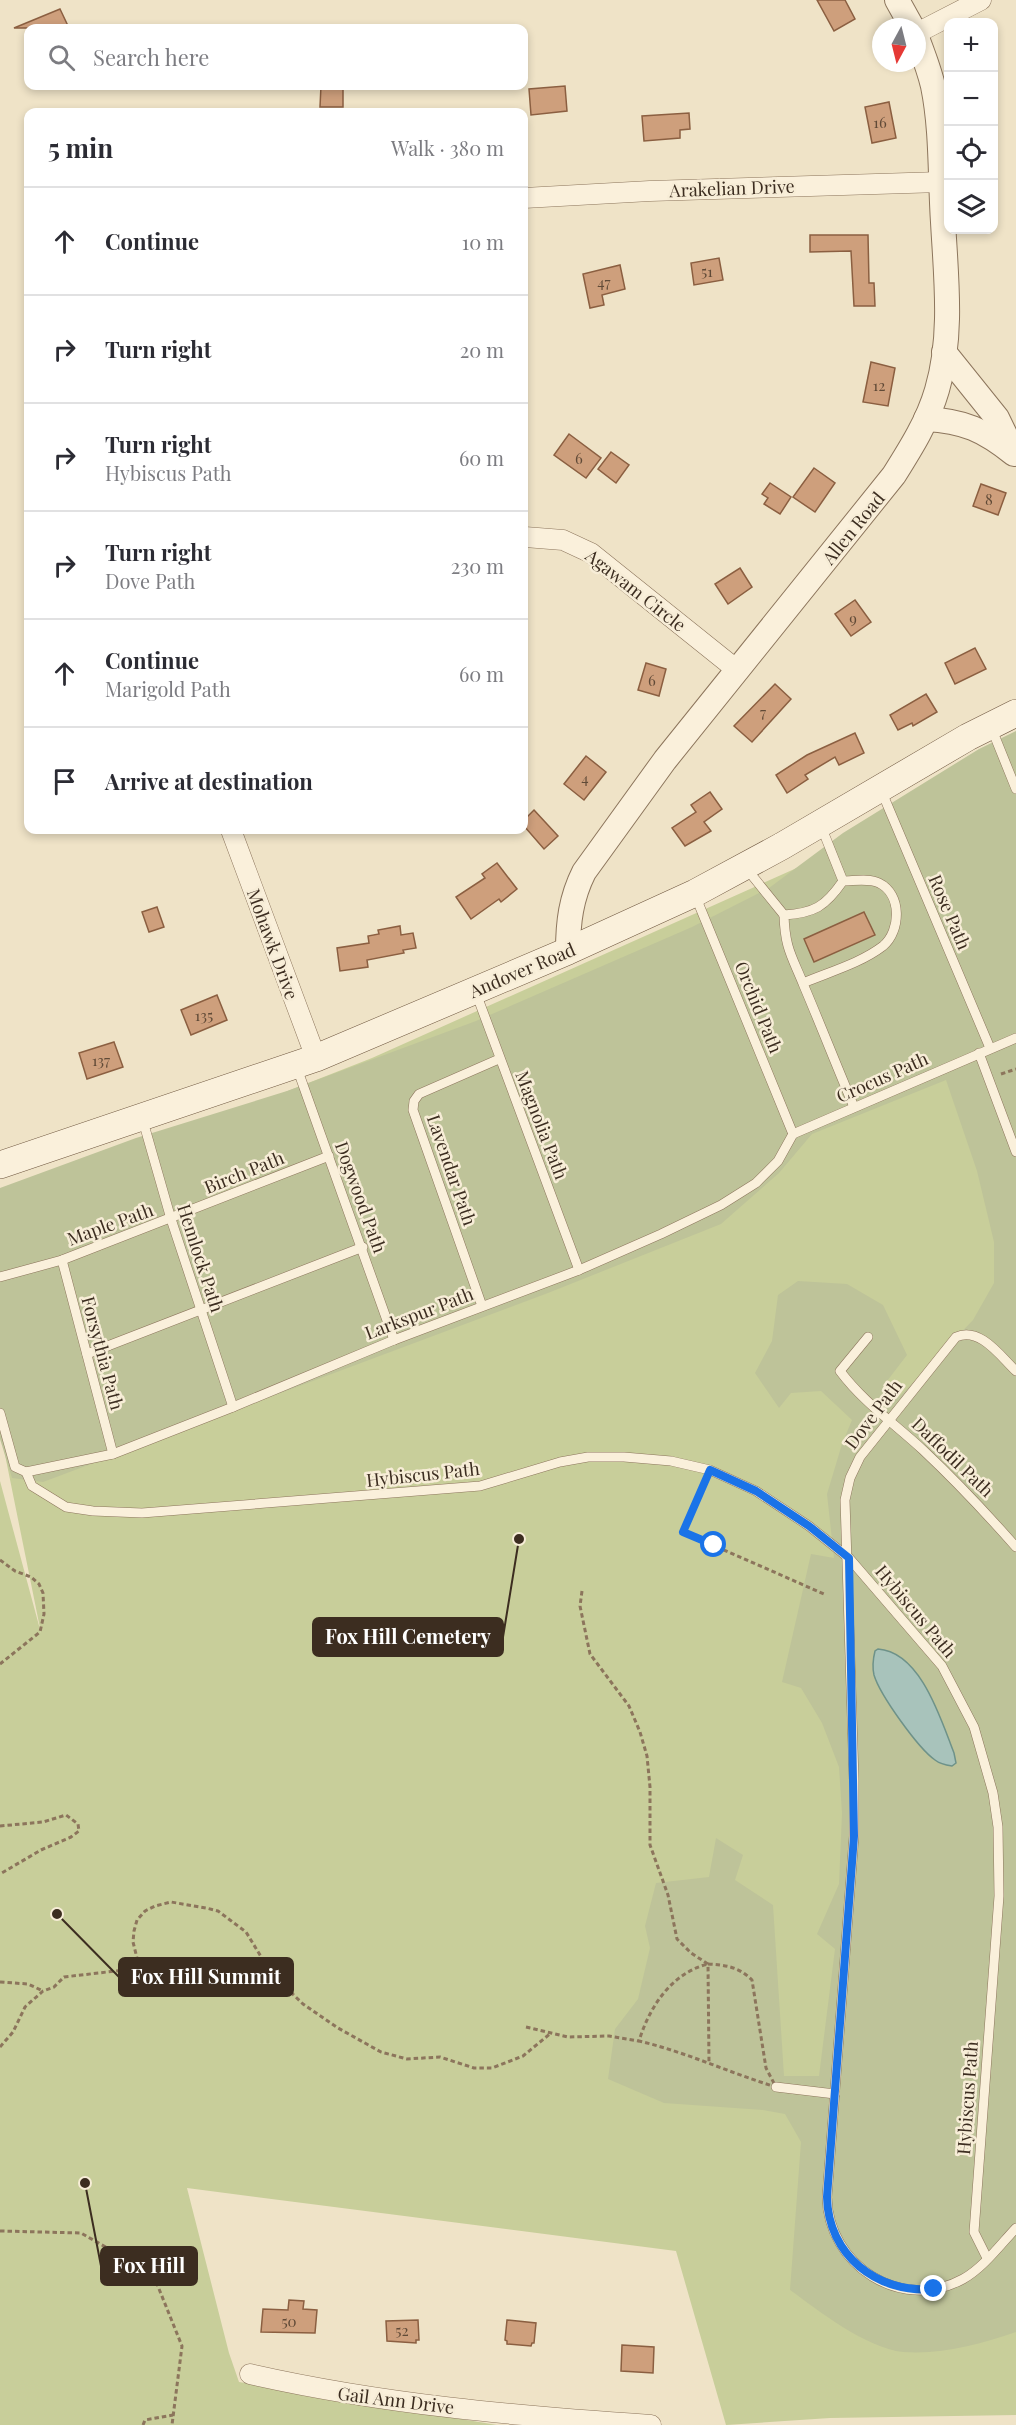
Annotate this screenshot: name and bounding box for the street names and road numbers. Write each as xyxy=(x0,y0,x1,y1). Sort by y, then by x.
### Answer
street label: Arakelian Drive xyxy=(668,174,795,202)
street label: Allen Road xyxy=(816,486,890,570)
street label: Agawam Circle xyxy=(580,543,691,637)
street label: Rose Path xyxy=(923,871,977,954)
street label: Mohawk Drive xyxy=(242,885,304,1003)
street label: Andover Road xyxy=(464,937,579,1004)
street label: Orchid Path xyxy=(730,958,788,1057)
street label: Crocus Path xyxy=(832,1046,932,1108)
street label: Magnolia Path xyxy=(510,1067,574,1183)
street label: Lavendar Path xyxy=(422,1111,482,1229)
street label: Dogwood Path xyxy=(330,1138,392,1256)
street label: Birch Path xyxy=(200,1145,288,1199)
street label: Maple Path xyxy=(64,1197,157,1251)
street label: Hemlock Path xyxy=(172,1201,230,1316)
street label: Larkspur Path xyxy=(361,1281,477,1345)
street label: Forsythia Path xyxy=(76,1294,130,1413)
street label: Dove Path xyxy=(839,1374,907,1454)
street label: Daffodil Path xyxy=(907,1412,999,1502)
street label: Hybiscus Path xyxy=(365,1456,481,1492)
street label: Hybiscus Path xyxy=(870,1560,962,1663)
street label: Hybiscus Path xyxy=(951,2040,983,2156)
street label: Gail Ann Drive xyxy=(336,2381,456,2419)

